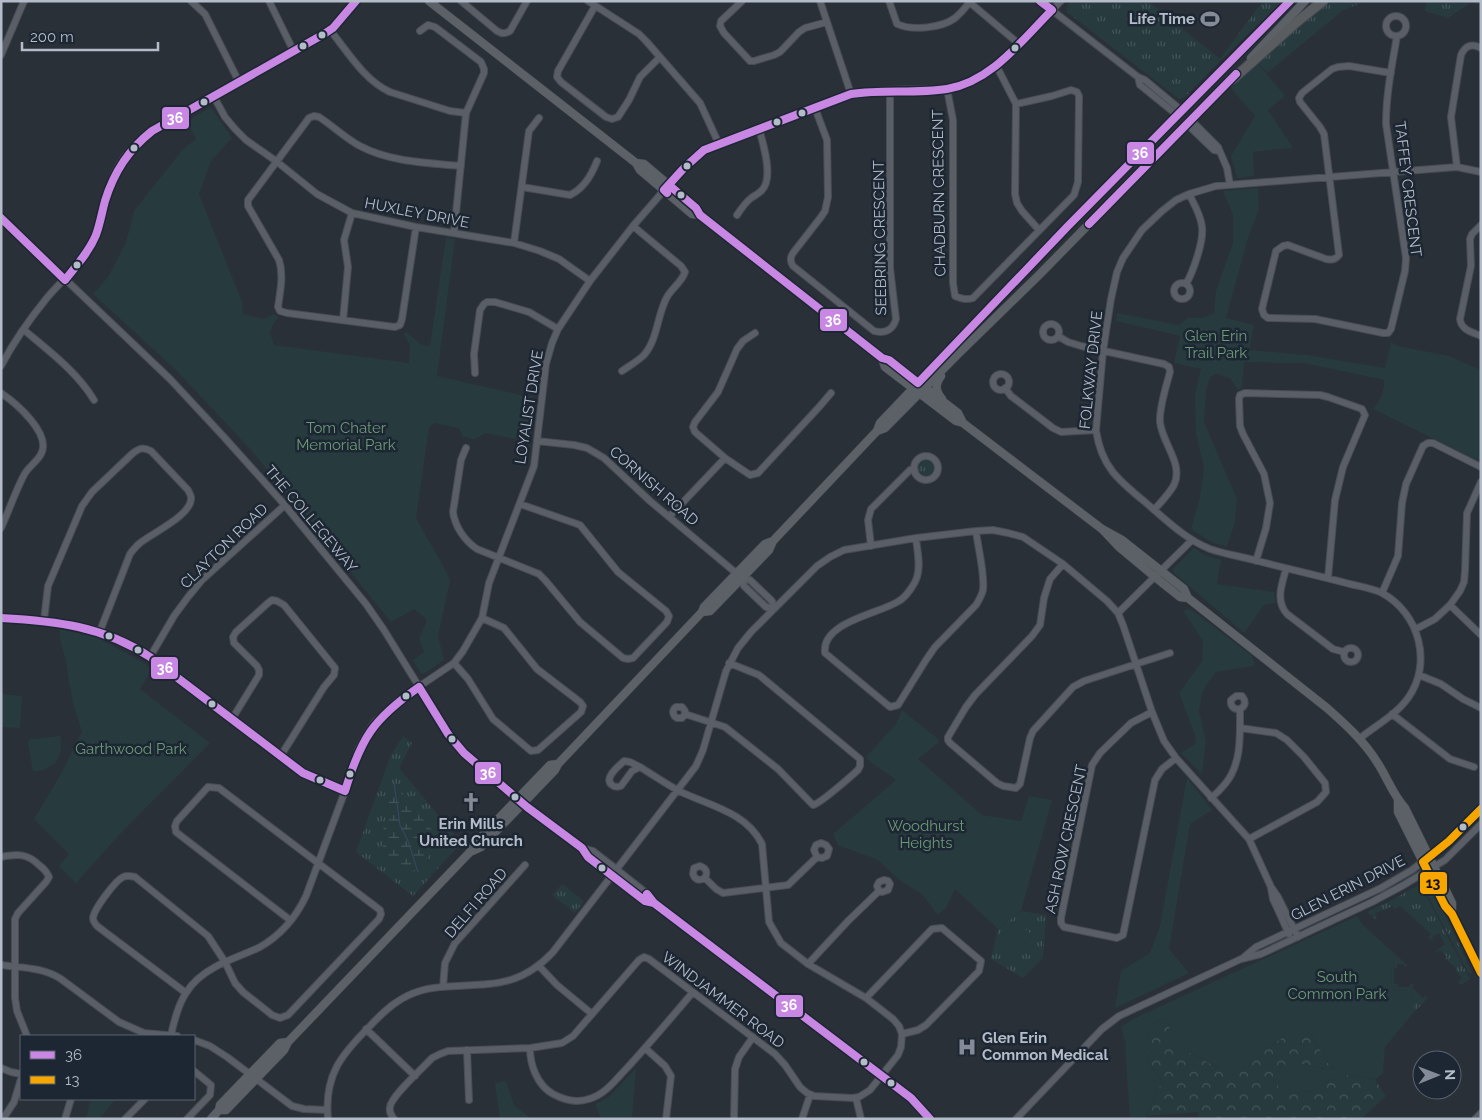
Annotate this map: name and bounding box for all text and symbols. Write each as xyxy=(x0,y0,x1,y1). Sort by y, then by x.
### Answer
sports icon: Life Time xyxy=(1199,8,1221,30)
place label: Life Time xyxy=(1129,10,1195,28)
scale bar xyxy=(22,20,159,52)
text: 200 m xyxy=(30,28,74,46)
unlabelled marker xyxy=(317,30,327,40)
unlabelled marker xyxy=(298,41,308,51)
unlabelled marker xyxy=(1010,43,1020,53)
unlabelled marker xyxy=(199,97,209,107)
line badge: 36 xyxy=(161,106,190,130)
unlabelled marker xyxy=(797,108,807,118)
street label: CHADBURN CRESCENT xyxy=(929,109,949,277)
text: 36 xyxy=(167,110,183,126)
unlabelled marker xyxy=(772,117,782,127)
street label: TAFFEY CRESCENT xyxy=(1391,120,1425,258)
line badge: 36 xyxy=(1126,141,1155,165)
unlabelled marker xyxy=(129,143,139,153)
text: 36 xyxy=(1132,145,1148,161)
street label: SEEBRING CRESCENT xyxy=(870,160,890,316)
unlabelled marker xyxy=(682,161,692,171)
unlabelled marker xyxy=(676,190,686,200)
street label: HUXLEY DRIVE xyxy=(363,194,471,232)
unlabelled marker xyxy=(72,260,82,270)
line badge: 36 xyxy=(819,308,848,332)
street label: FOLKWAY DRIVE xyxy=(1076,310,1106,430)
text: 36 xyxy=(825,312,841,328)
park label: Glen Erin Trail Park xyxy=(1185,327,1247,362)
street label: LOYALIST DRIVE xyxy=(511,349,547,465)
park label: Tom Chater Memorial Park xyxy=(296,419,396,454)
street label: CORNISH ROAD xyxy=(606,442,702,530)
street label: THE COLLEGEWAY xyxy=(261,462,361,576)
street label: CLAYTON ROAD xyxy=(176,499,272,592)
unlabelled marker xyxy=(104,631,114,641)
unlabelled marker xyxy=(133,645,143,655)
line badge: 36 xyxy=(150,656,179,680)
text: 36 xyxy=(157,660,173,676)
unlabelled marker xyxy=(401,691,411,701)
unlabelled marker xyxy=(207,699,217,709)
unlabelled marker xyxy=(447,734,457,744)
park label: Garthwood Park xyxy=(75,740,187,758)
line badge: 36 xyxy=(474,761,502,785)
street label: ASH ROW CRESCENT xyxy=(1041,763,1091,915)
text: 36 xyxy=(480,765,496,781)
unlabelled marker xyxy=(345,769,355,779)
unlabelled marker xyxy=(315,775,325,785)
church icon: Erin Mills United Church xyxy=(460,791,482,813)
unlabelled marker xyxy=(510,792,520,802)
place label: Erin Mills United Church xyxy=(419,815,523,850)
park label: Woodhurst Heights xyxy=(887,817,965,852)
unlabelled marker xyxy=(1458,822,1468,832)
street label: GLEN ERIN DRIVE xyxy=(1288,851,1408,925)
unlabelled marker xyxy=(597,863,607,873)
street label: DELFI ROAD xyxy=(441,864,511,942)
line badge: 13 xyxy=(1419,871,1448,895)
text: 13 xyxy=(1426,875,1441,891)
street label: WINDJAMMER ROAD xyxy=(658,948,788,1052)
park label: South Common Park xyxy=(1288,968,1387,1003)
line badge: 36 xyxy=(775,994,804,1018)
text: 36 xyxy=(781,997,797,1013)
place label: Glen Erin Common Medical xyxy=(982,1029,1108,1064)
legend xyxy=(20,1035,195,1100)
hospital icon: Glen Erin Common Medical xyxy=(956,1036,978,1058)
text: 36 xyxy=(65,1046,82,1064)
north arrow xyxy=(1412,1050,1462,1100)
unlabelled marker xyxy=(859,1057,869,1067)
text: N xyxy=(1442,1069,1458,1080)
text: 13 xyxy=(65,1071,79,1089)
unlabelled marker xyxy=(886,1078,896,1088)

